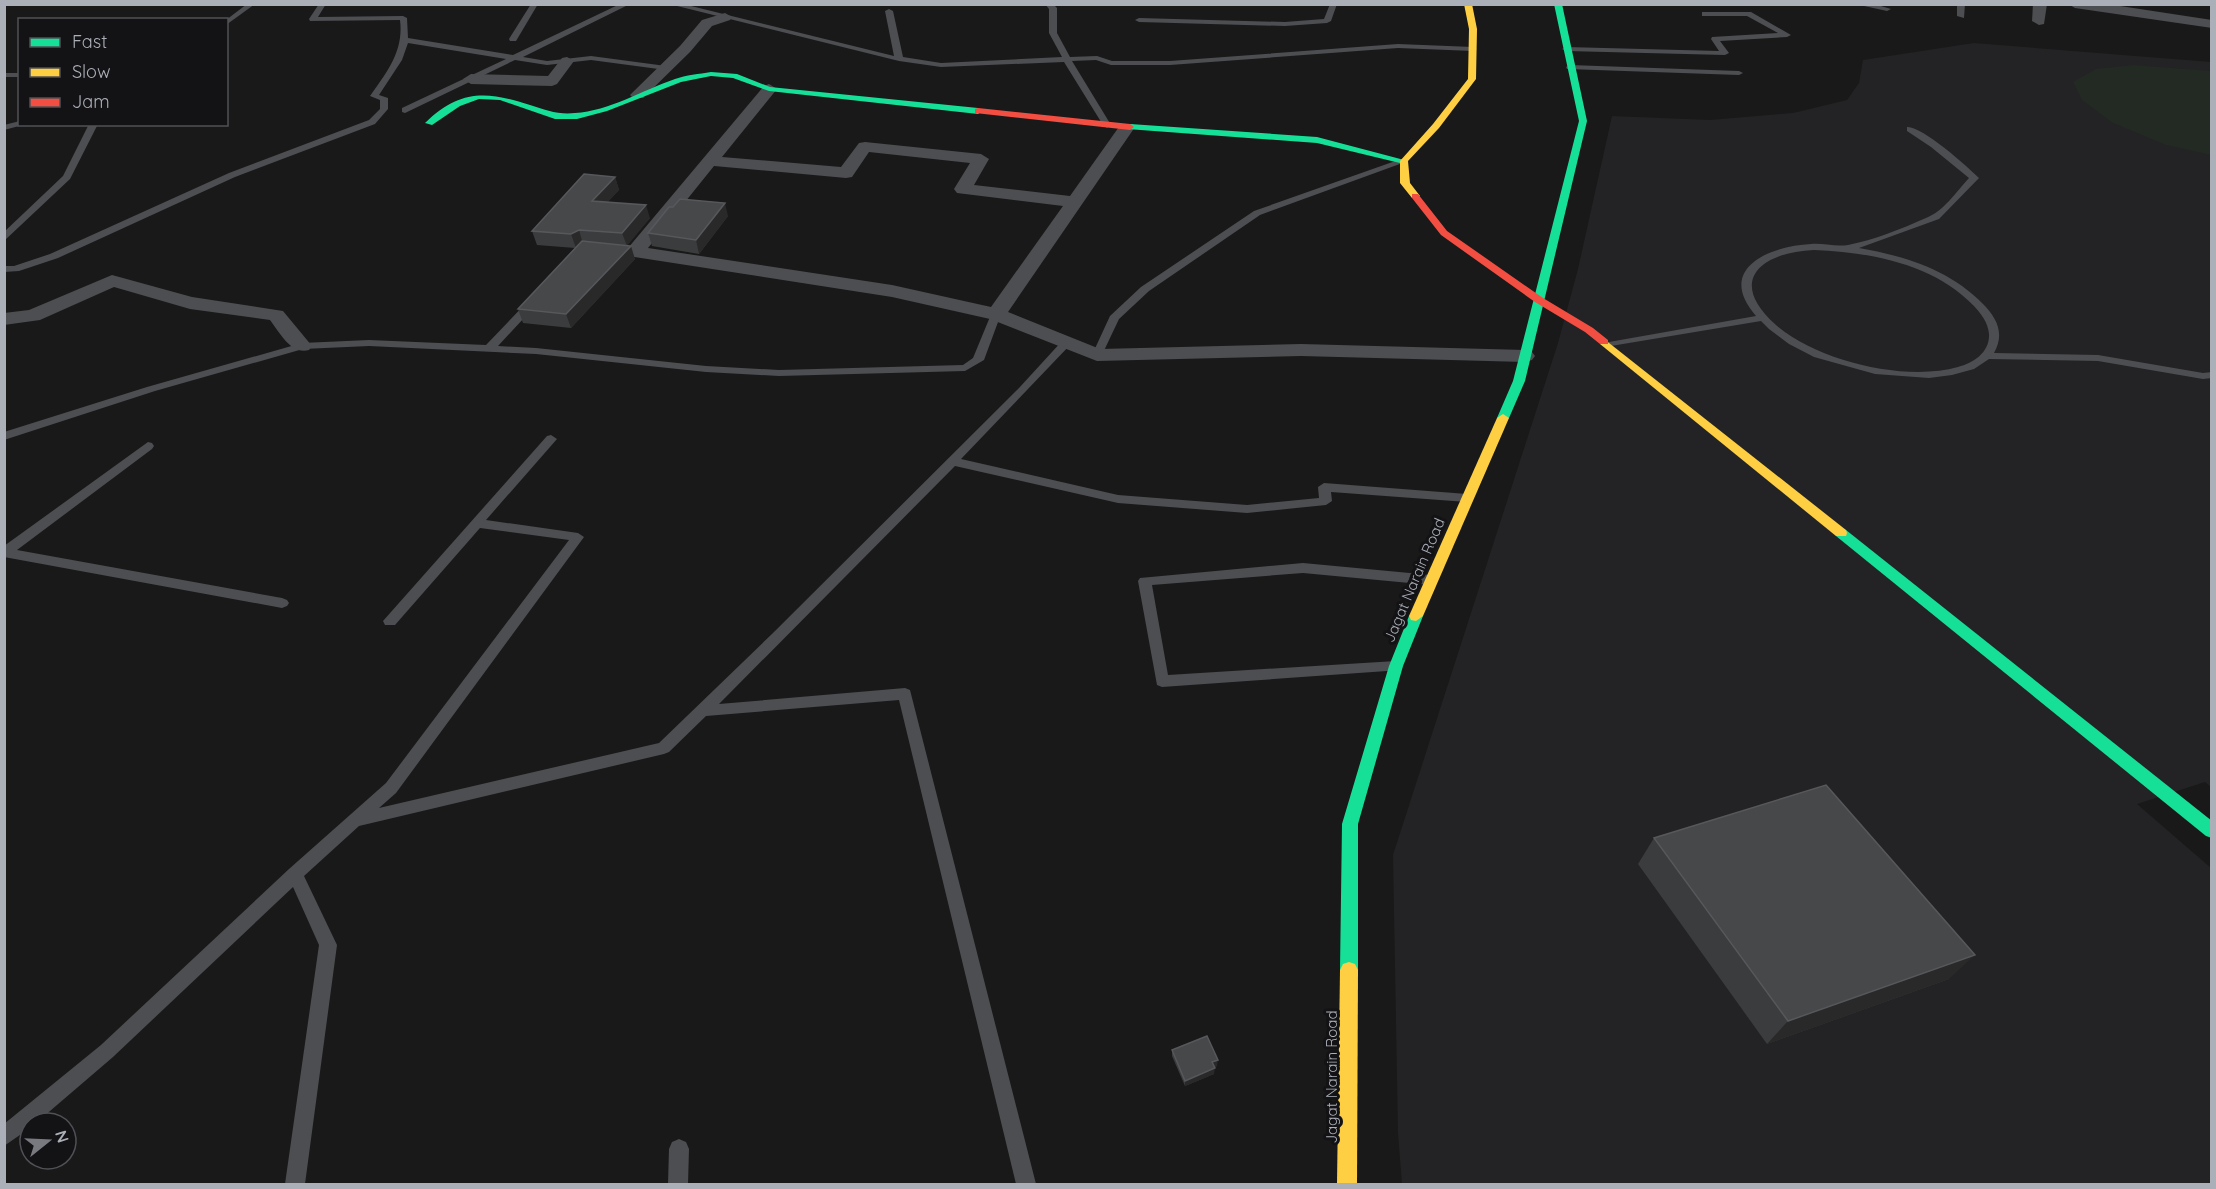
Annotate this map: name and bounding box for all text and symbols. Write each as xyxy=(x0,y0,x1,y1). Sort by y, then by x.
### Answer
legend xyxy=(18,18,228,126)
text: Fast xyxy=(72,30,107,53)
text: Slow xyxy=(72,60,110,83)
text: Jam xyxy=(72,90,110,113)
street label: Jagat Narain Road xyxy=(1379,515,1449,645)
street label: Jagat Narain Road xyxy=(1322,1010,1341,1144)
north arrow xyxy=(18,1111,78,1171)
text: N xyxy=(51,1128,74,1145)

